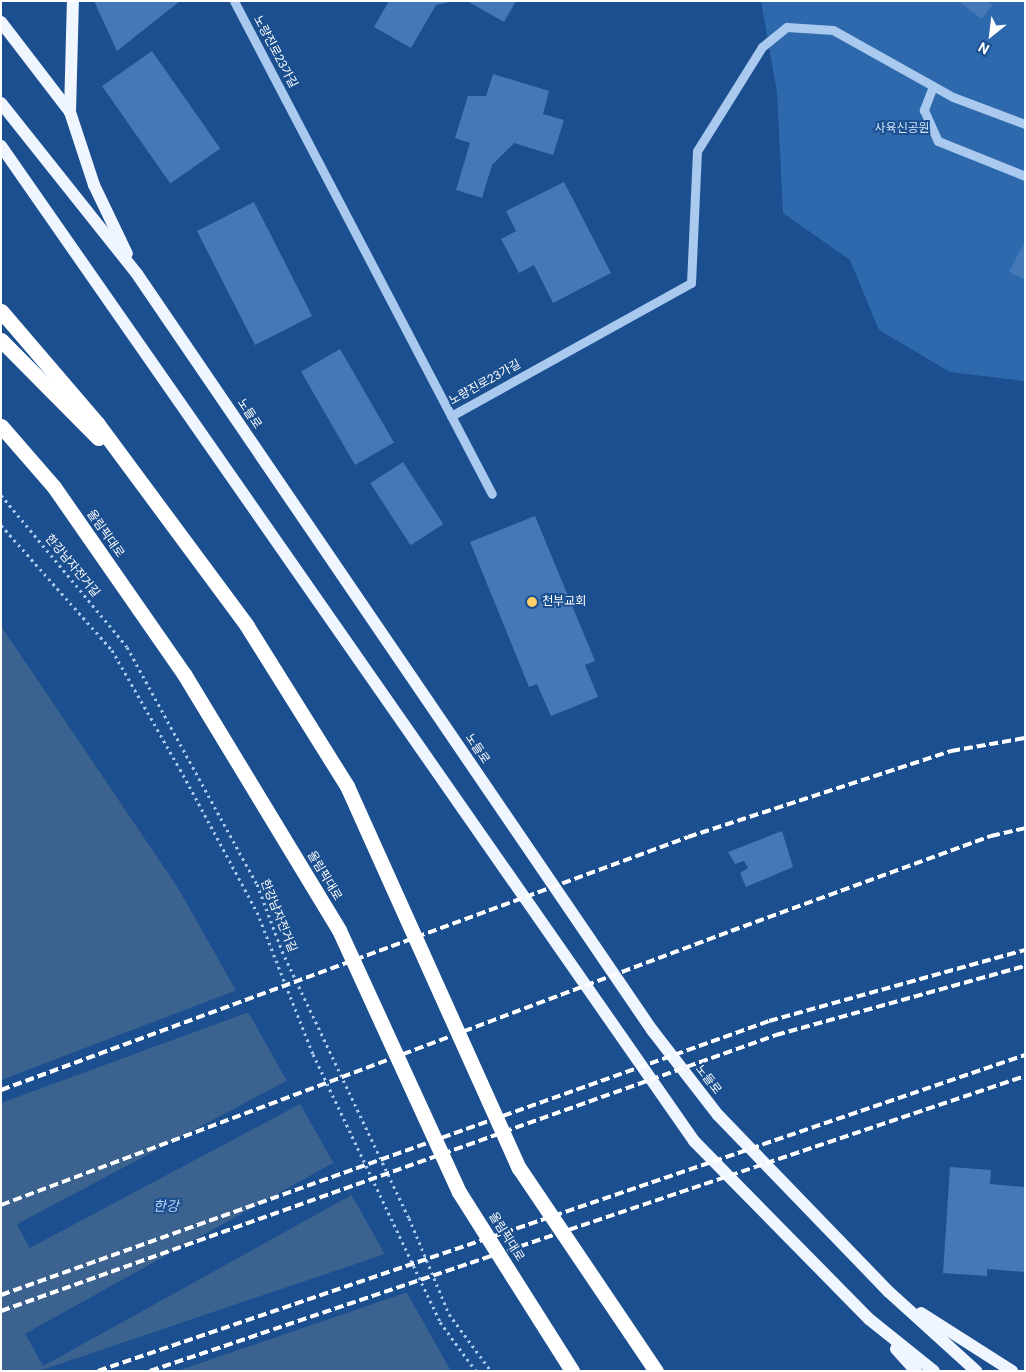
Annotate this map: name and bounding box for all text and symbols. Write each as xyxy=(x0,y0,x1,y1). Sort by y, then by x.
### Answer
north arrow xyxy=(966,10,1016,60)
street label: 노량진로23가길 xyxy=(250,13,300,91)
text: N xyxy=(976,39,992,58)
park label: 사육신공원 xyxy=(874,122,930,136)
street label: 노량진로23가길 xyxy=(447,357,523,409)
street label: 노들로 xyxy=(234,396,264,432)
street label: 올림픽대로 xyxy=(83,507,127,561)
street label: 한강남자전거길 xyxy=(42,532,102,600)
place label: 천부교회 xyxy=(542,595,586,609)
marker: 천부교회 xyxy=(526,596,538,608)
street label: 노들로 xyxy=(462,731,492,767)
street label: 올림픽대로 xyxy=(304,849,344,903)
street label: 한강남자전거길 xyxy=(257,877,299,955)
street label: 노들로 xyxy=(692,1063,724,1097)
water label: 한강 xyxy=(153,1198,179,1214)
street label: 올림픽대로 xyxy=(485,1210,527,1264)

